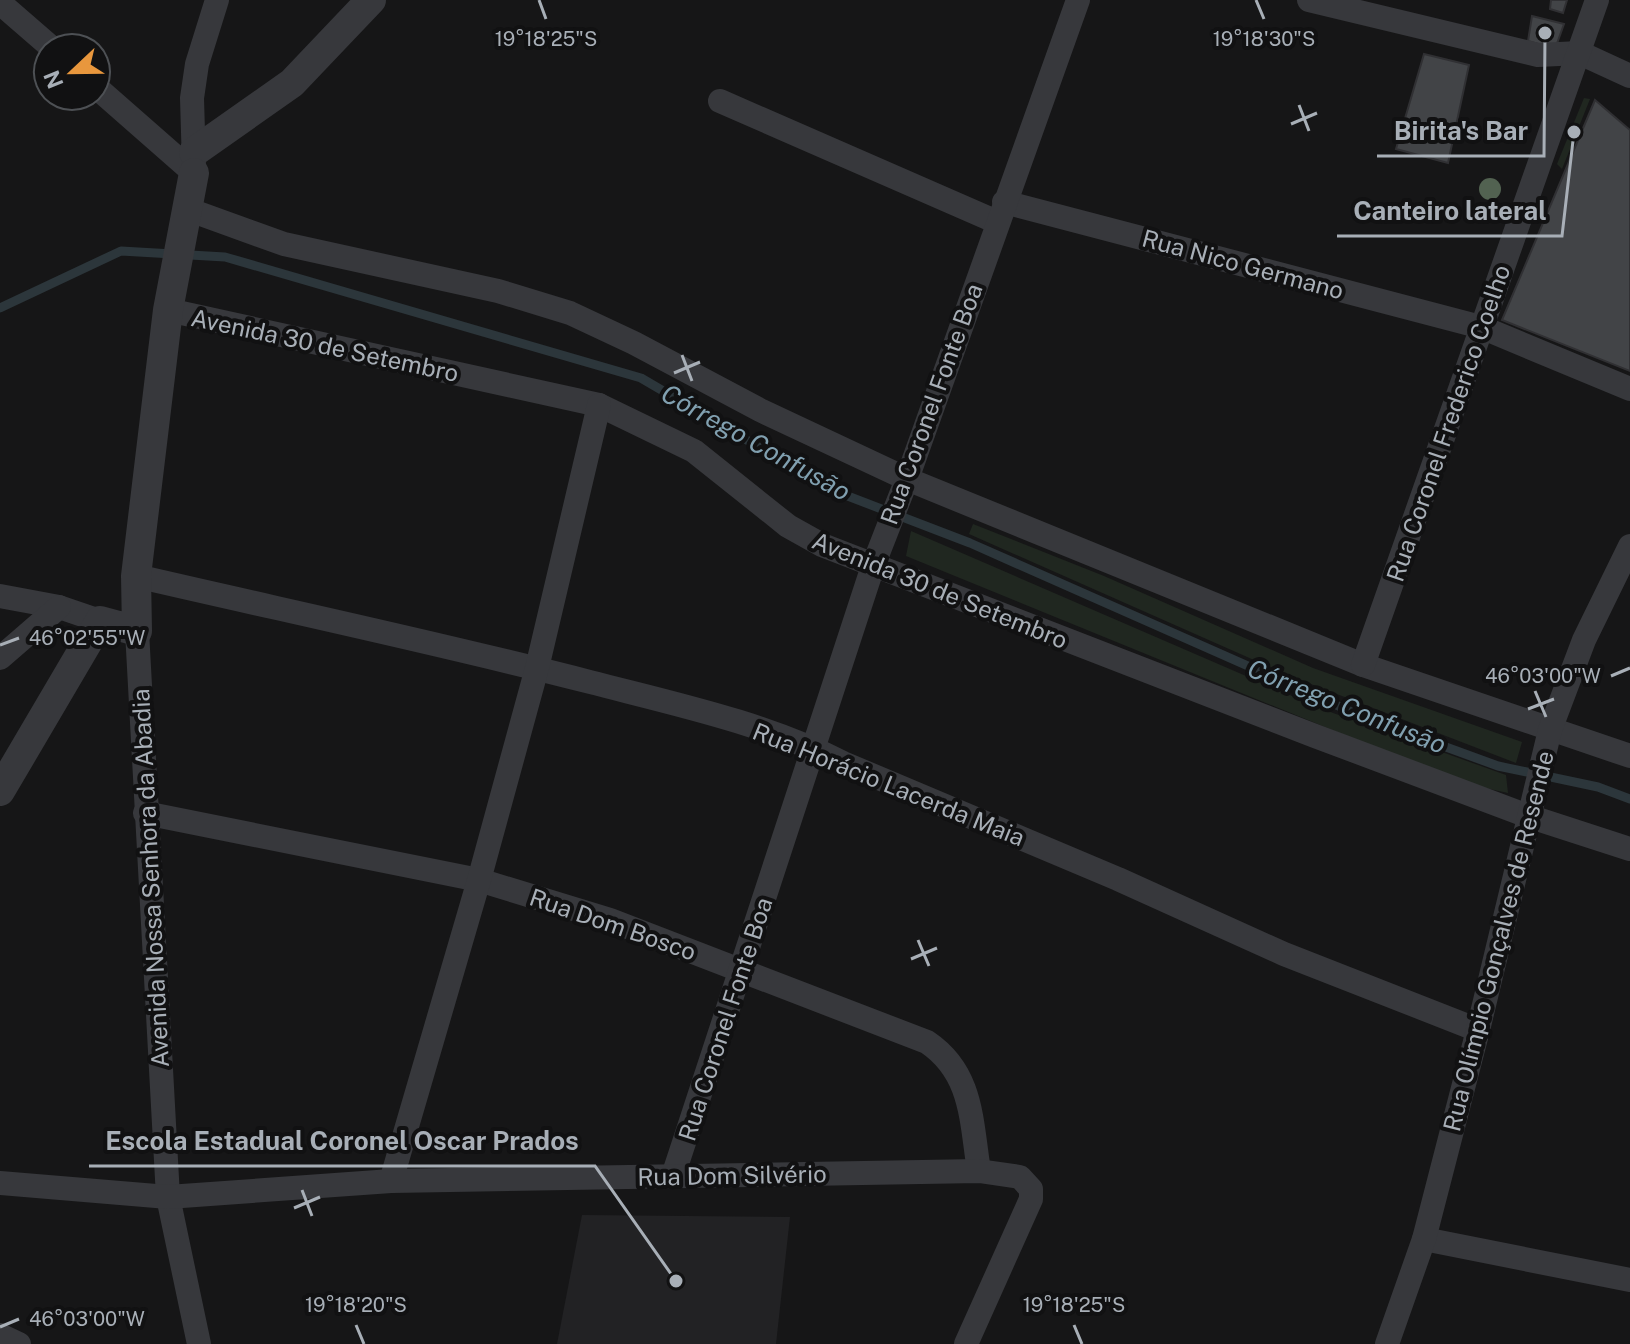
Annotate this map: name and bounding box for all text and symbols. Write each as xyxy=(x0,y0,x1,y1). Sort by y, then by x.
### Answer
text: 19°18'25"S xyxy=(495,27,597,51)
text: 19°18'30"S xyxy=(1213,27,1315,51)
north arrow xyxy=(32,32,112,112)
text: N xyxy=(38,67,69,92)
callout: Birita's Bar xyxy=(1377,106,1544,156)
text: Birita's Bar xyxy=(1394,115,1529,146)
callout: Canteiro lateral xyxy=(1337,186,1562,236)
text: Canteiro lateral xyxy=(1353,195,1547,226)
street label: Rua Nico Germano xyxy=(1139,224,1347,304)
street label: Rua Coronel Frederico Coelho xyxy=(1381,261,1515,585)
street label: Rua Coronel Fonte Boa xyxy=(874,280,988,528)
street label: Avenida 30 de Setembro xyxy=(189,303,461,387)
water label: Córrego Confusão xyxy=(656,377,856,507)
street label: Avenida 30 de Setembro xyxy=(808,526,1072,654)
text: 46°02'55"W xyxy=(29,626,145,650)
water label: Córrego Confusão xyxy=(1243,652,1451,760)
text: 46°03'00"W xyxy=(1485,664,1601,688)
street label: Avenida Nossa Senhora da Abadia xyxy=(126,688,174,1068)
street label: Rua Horácio Lacerda Maia xyxy=(749,717,1029,851)
street label: Rua Olímpio Gonçalves de Resende xyxy=(1437,748,1559,1134)
street label: Rua Dom Bosco xyxy=(526,882,700,966)
street label: Rua Coronel Fonte Boa xyxy=(672,894,778,1144)
callout: Escola Estadual Coronel Oscar Prados xyxy=(89,1116,595,1166)
text: Escola Estadual Coronel Oscar Prados xyxy=(105,1125,579,1156)
street label: Rua Dom Silvério xyxy=(637,1159,827,1191)
text: 19°18'20"S xyxy=(305,1293,407,1317)
text: 19°18'25"S xyxy=(1023,1293,1125,1317)
text: 46°03'00"W xyxy=(29,1307,145,1331)

